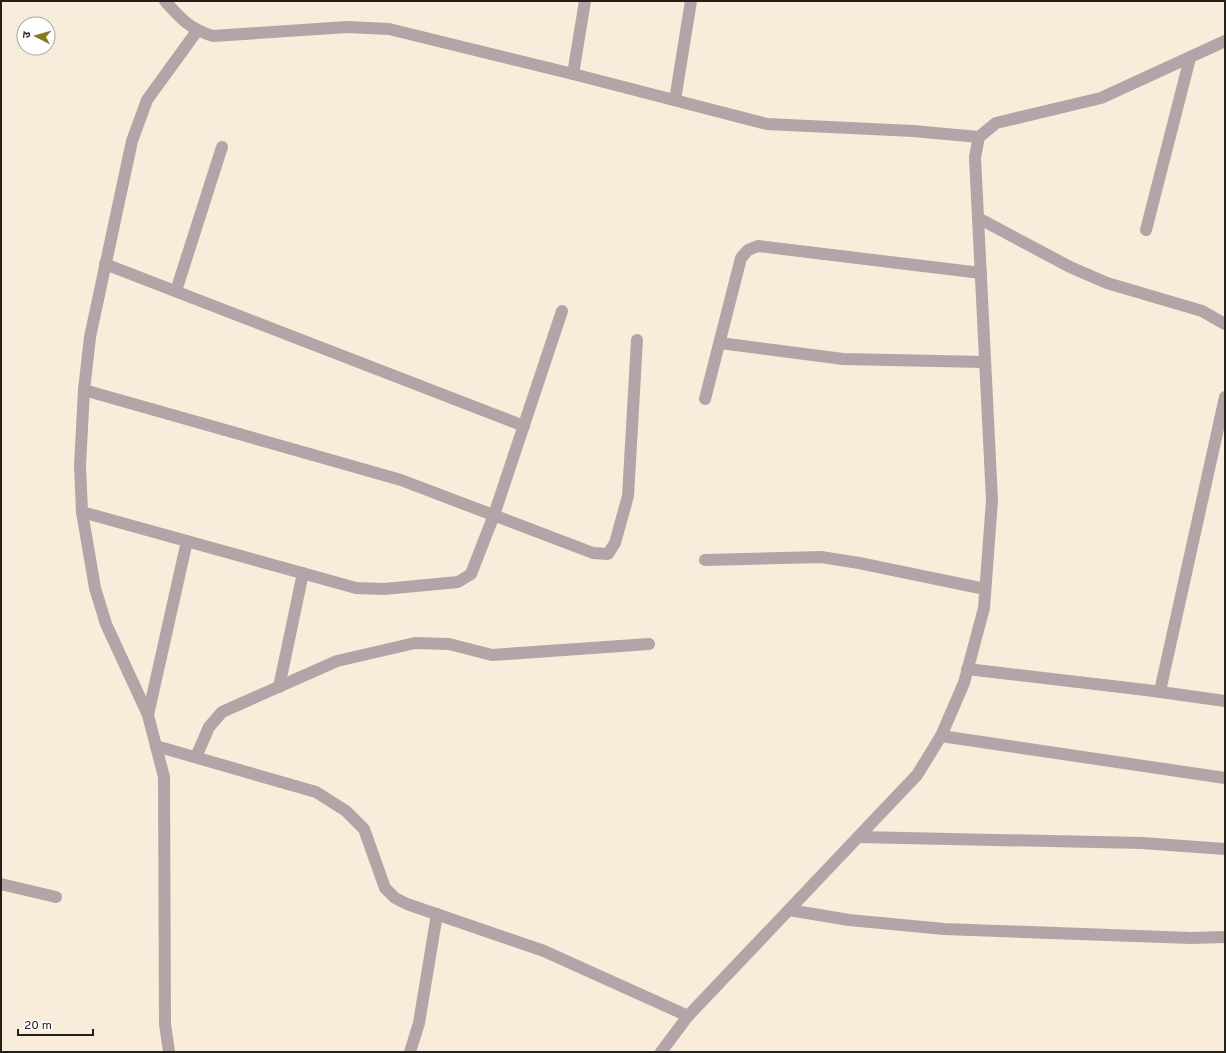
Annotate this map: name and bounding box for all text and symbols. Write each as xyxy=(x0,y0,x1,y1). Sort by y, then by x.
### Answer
north arrow xyxy=(16,16,56,56)
text: उ xyxy=(20,31,34,39)
scale bar xyxy=(18,1011,93,1037)
text: 20 m xyxy=(24,1018,52,1034)

